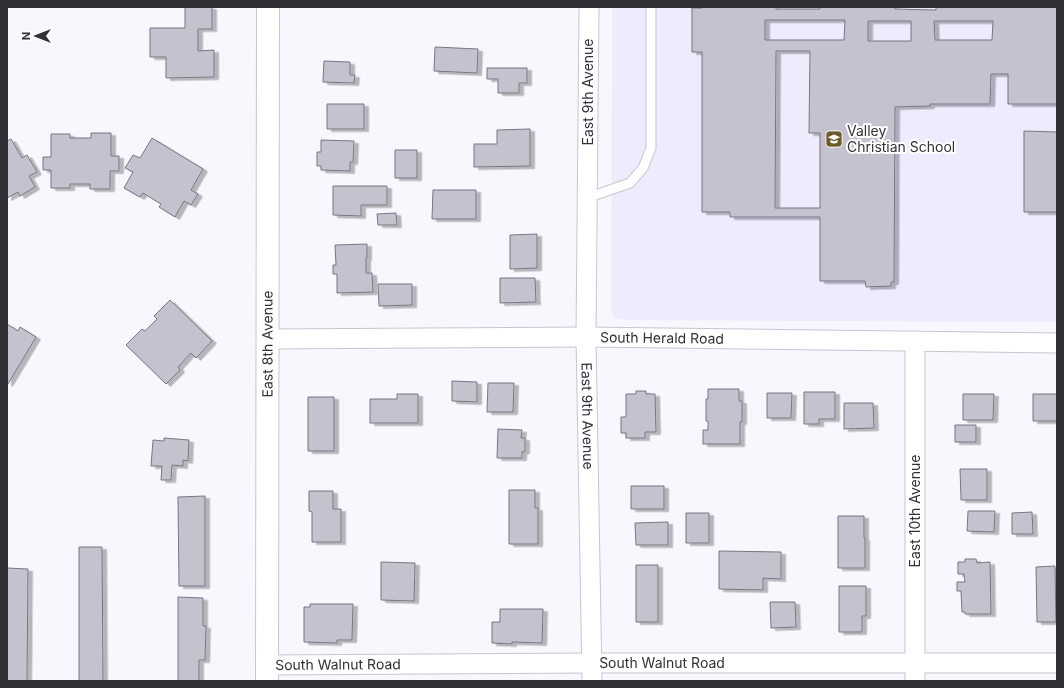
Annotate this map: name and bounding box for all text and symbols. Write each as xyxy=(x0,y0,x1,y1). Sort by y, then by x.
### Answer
north arrow xyxy=(16,16,56,56)
text: N xyxy=(19,32,33,40)
street label: East 9th Avenue xyxy=(579,38,596,146)
place label: Valley Christian School xyxy=(847,122,955,155)
school or university icon: Valley Christian School xyxy=(824,129,844,149)
street label: East 8th Avenue xyxy=(258,291,276,397)
street label: South Herald Road xyxy=(600,328,724,347)
street label: East 9th Avenue xyxy=(578,362,597,470)
street label: East 10th Avenue xyxy=(906,455,923,567)
street label: South Walnut Road xyxy=(599,654,725,671)
street label: South Walnut Road xyxy=(275,655,401,673)

